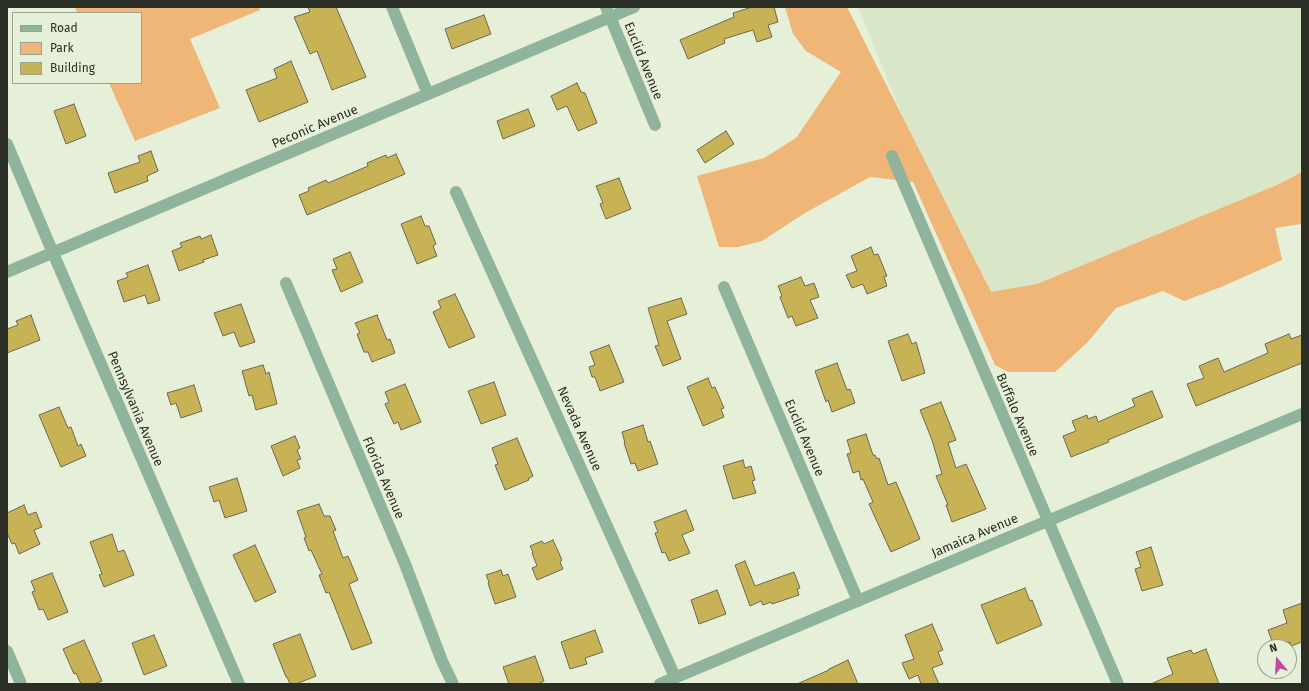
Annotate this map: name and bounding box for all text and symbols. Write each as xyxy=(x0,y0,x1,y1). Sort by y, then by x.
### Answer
legend xyxy=(12,12,142,84)
street label: Euclid Avenue xyxy=(620,20,666,102)
text: Road xyxy=(50,21,78,35)
text: Park xyxy=(50,41,74,55)
text: Building xyxy=(50,61,95,75)
street label: Peconic Avenue xyxy=(270,102,360,152)
street label: Pennsylvania Avenue xyxy=(104,349,166,469)
street label: Buffalo Avenue xyxy=(992,371,1042,459)
street label: Nevada Avenue xyxy=(553,384,605,474)
street label: Euclid Avenue xyxy=(781,397,827,479)
street label: Florida Avenue xyxy=(359,435,407,521)
street label: Jamaica Avenue xyxy=(929,511,1021,561)
north arrow xyxy=(1257,639,1297,679)
text: N xyxy=(1268,641,1279,655)

